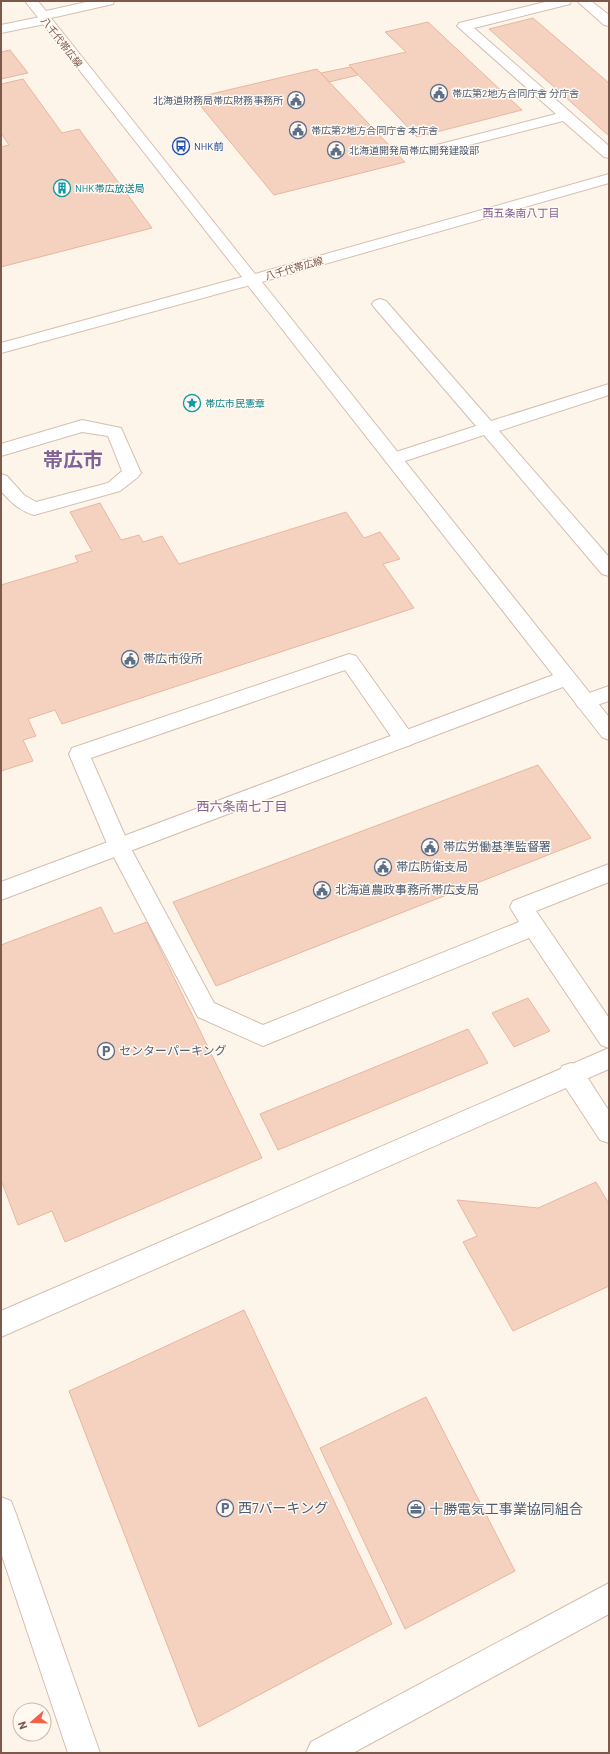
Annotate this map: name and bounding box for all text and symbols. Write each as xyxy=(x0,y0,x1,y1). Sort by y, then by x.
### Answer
street label: 八千代帯広線 xyxy=(39,15,85,69)
public building icon: 帯広第2地方合同庁舎 分庁舎 xyxy=(429,83,449,103)
place label: 帯広第2地方合同庁舎 分庁舎 xyxy=(452,87,579,99)
public building icon: 北海道財務局帯広財務事務所 xyxy=(286,90,306,110)
place label: 北海道財務局帯広財務事務所 xyxy=(153,94,283,106)
public building icon: 帯広第2地方合同庁舎 本庁舎 xyxy=(288,120,308,140)
place label: 帯広第2地方合同庁舎 本庁舎 xyxy=(311,124,438,136)
bus stop icon: NHK前 xyxy=(171,136,191,156)
place label: NHK前 xyxy=(194,140,223,152)
public building icon: 北海道開発局帯広開発建設部 xyxy=(326,140,346,160)
place label: 北海道開発局帯広開発建設部 xyxy=(349,144,479,156)
building icon: NHK帯広放送局 xyxy=(52,178,72,198)
place label: NHK帯広放送局 xyxy=(75,182,144,194)
district label: 西五条南八丁目 xyxy=(483,206,560,219)
street label: 八千代帯広線 xyxy=(264,254,324,282)
place icon: 帯広市民憲章 xyxy=(182,393,202,413)
place label: 帯広市民憲章 xyxy=(205,397,265,409)
district label: 帯広市 xyxy=(43,447,103,471)
public building icon: 帯広市役所 xyxy=(120,649,140,669)
place label: 帯広市役所 xyxy=(143,651,203,665)
district label: 西六条南七丁目 xyxy=(196,798,288,814)
public building icon: 帯広労働基準監督署 xyxy=(420,837,440,857)
place label: 帯広労働基準監督署 xyxy=(443,839,551,853)
public building icon: 帯広防衛支局 xyxy=(373,857,393,877)
place label: 帯広防衛支局 xyxy=(396,859,468,873)
public building icon: 北海道農政事務所帯広支局 xyxy=(312,880,332,900)
place label: 北海道農政事務所帯広支局 xyxy=(335,882,479,896)
parking icon: センターパーキング xyxy=(96,1041,116,1061)
place label: センターパーキング xyxy=(119,1043,227,1057)
parking icon: 西7パーキング xyxy=(215,1498,235,1518)
place label: 西7パーキング xyxy=(238,1499,328,1516)
office icon: 十勝電気工事業協同組合 xyxy=(406,1499,426,1519)
place label: 十勝電気工事業協同組合 xyxy=(429,1500,583,1517)
north arrow xyxy=(12,1702,52,1742)
text: N xyxy=(15,1720,29,1731)

